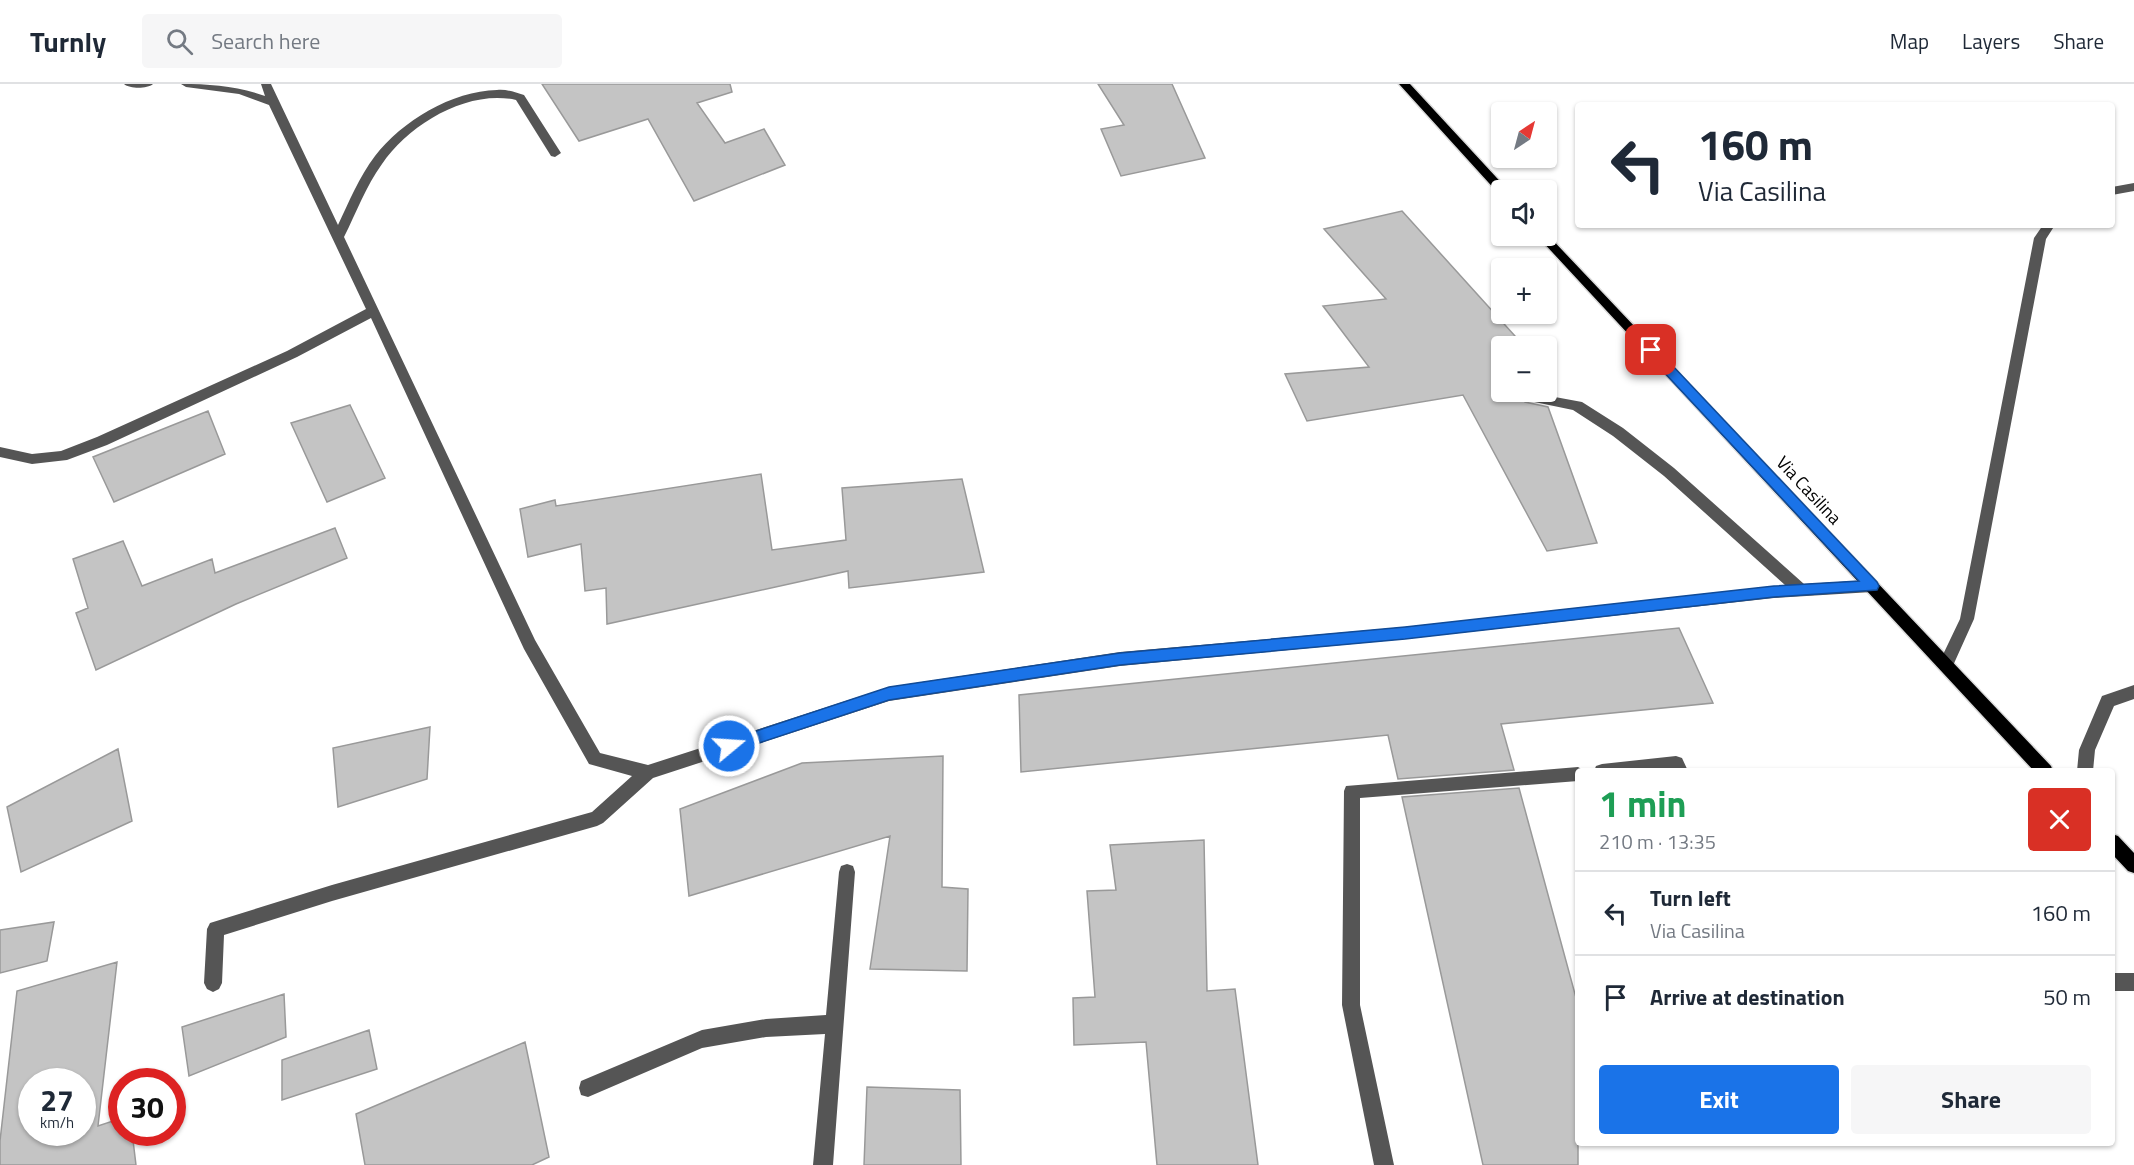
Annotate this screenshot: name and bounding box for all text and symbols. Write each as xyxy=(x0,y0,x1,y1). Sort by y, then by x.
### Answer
search box xyxy=(142,14,562,68)
text: Turnly xyxy=(30,20,106,63)
text: Search here xyxy=(211,24,320,58)
icon: search xyxy=(163,25,196,58)
text: Map xyxy=(1890,25,1929,57)
text: Layers xyxy=(1962,25,2020,57)
text: Share xyxy=(2053,25,2104,57)
north arrow xyxy=(1491,102,1557,168)
map controls xyxy=(1491,102,1557,402)
text: 160 m xyxy=(1698,112,1813,176)
icon: left xyxy=(1599,126,1677,204)
text: Via Casilina xyxy=(1698,170,1826,211)
button: sound xyxy=(1491,180,1557,246)
button: + xyxy=(1491,258,1557,324)
pin xyxy=(1625,324,1676,375)
icon: arrive xyxy=(1634,333,1667,366)
button: − xyxy=(1491,336,1557,402)
street label: Via Casilina xyxy=(1770,450,1848,530)
position arrow xyxy=(697,714,761,778)
text: 1 min xyxy=(1599,776,1686,831)
button: close xyxy=(2028,788,2091,851)
text: 210 m · 13:35 xyxy=(1599,826,1716,857)
text: Turn left xyxy=(1650,881,1731,915)
text: 160 m xyxy=(2031,896,2091,930)
icon: left xyxy=(1599,897,1632,930)
text: Via Casilina xyxy=(1650,915,1745,946)
text: Arrive at destination xyxy=(1650,980,1845,1014)
text: 50 m xyxy=(2043,980,2091,1014)
icon: arrive xyxy=(1599,981,1632,1014)
button: Exit xyxy=(1599,1065,1839,1134)
button: Share xyxy=(1851,1065,2091,1134)
speed limit sign: 30 xyxy=(108,1068,186,1146)
text: 27 xyxy=(40,1077,74,1123)
text: km/h xyxy=(40,1111,74,1134)

